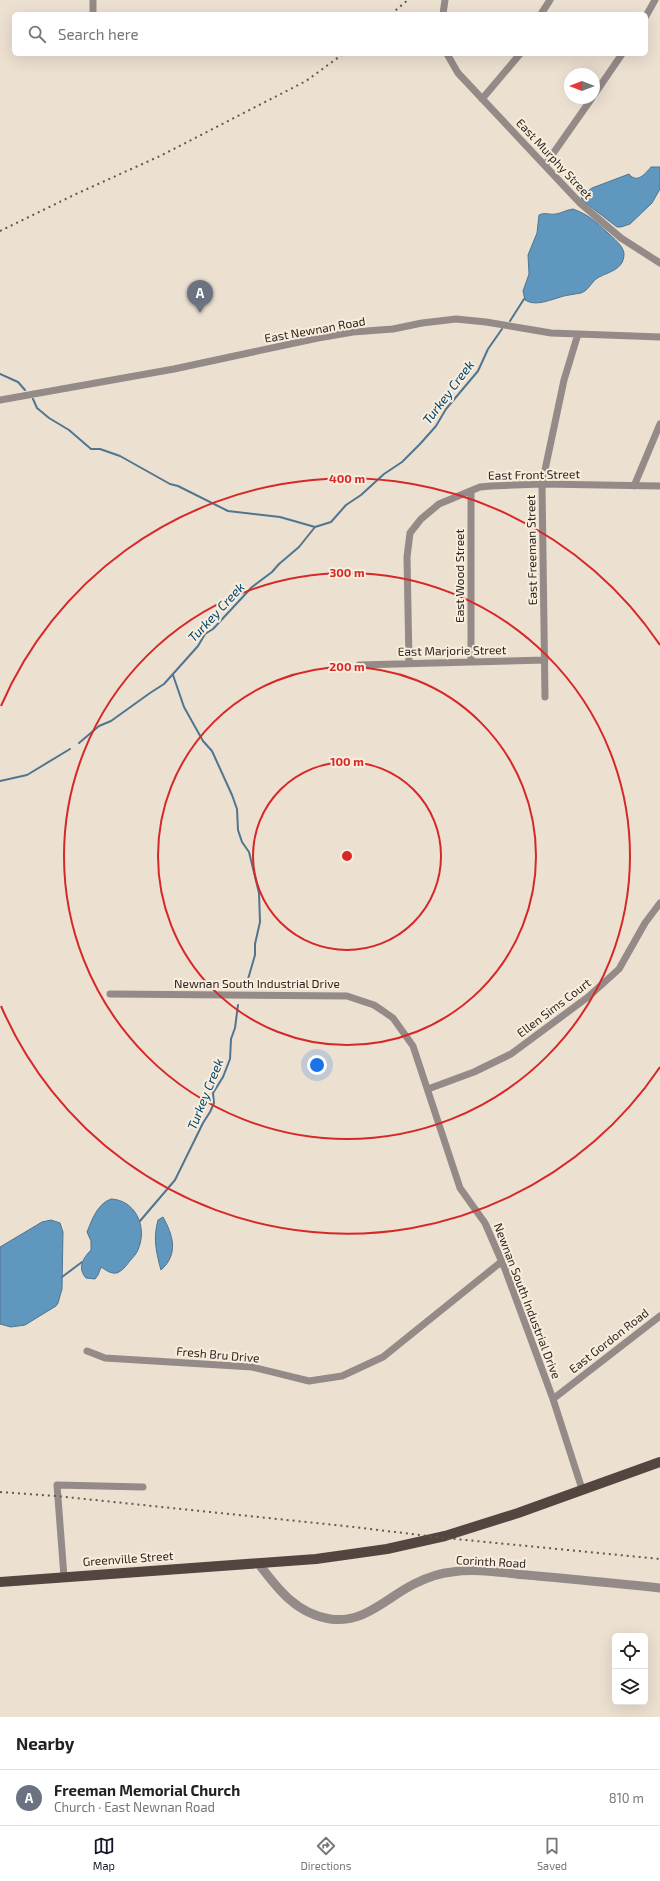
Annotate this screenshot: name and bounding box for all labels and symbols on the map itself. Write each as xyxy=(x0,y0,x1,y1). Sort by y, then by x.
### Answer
north arrow xyxy=(564,68,600,104)
street label: East Murphy Street xyxy=(514,115,596,202)
pin: A xyxy=(187,280,213,313)
street label: East Newnan Road xyxy=(263,313,366,345)
water label: Turkey Creek xyxy=(419,357,477,427)
street label: East Front Street xyxy=(488,466,580,482)
text: 400 m xyxy=(329,471,365,485)
street label: East Freeman Street xyxy=(523,494,539,605)
street label: East Wood Street xyxy=(452,528,466,623)
text: 300 m xyxy=(329,565,365,579)
water label: Turkey Creek xyxy=(184,579,248,645)
street label: East Marjorie Street xyxy=(398,642,507,659)
text: 200 m xyxy=(329,659,365,673)
text: 100 m xyxy=(330,754,364,768)
centre of rings xyxy=(340,849,354,863)
street label: Ellen Sims Court xyxy=(514,975,593,1040)
street label: Newnan South Industrial Drive xyxy=(174,976,340,990)
your location xyxy=(307,1055,327,1075)
water label: Turkey Creek xyxy=(183,1056,227,1132)
street label: Newnan South Industrial Drive xyxy=(492,1221,564,1381)
street label: East Gordon Road xyxy=(566,1305,651,1375)
street label: Fresh Bru Drive xyxy=(176,1343,260,1365)
street label: Greenville Street xyxy=(82,1548,174,1568)
street label: Corinth Road xyxy=(456,1552,527,1570)

